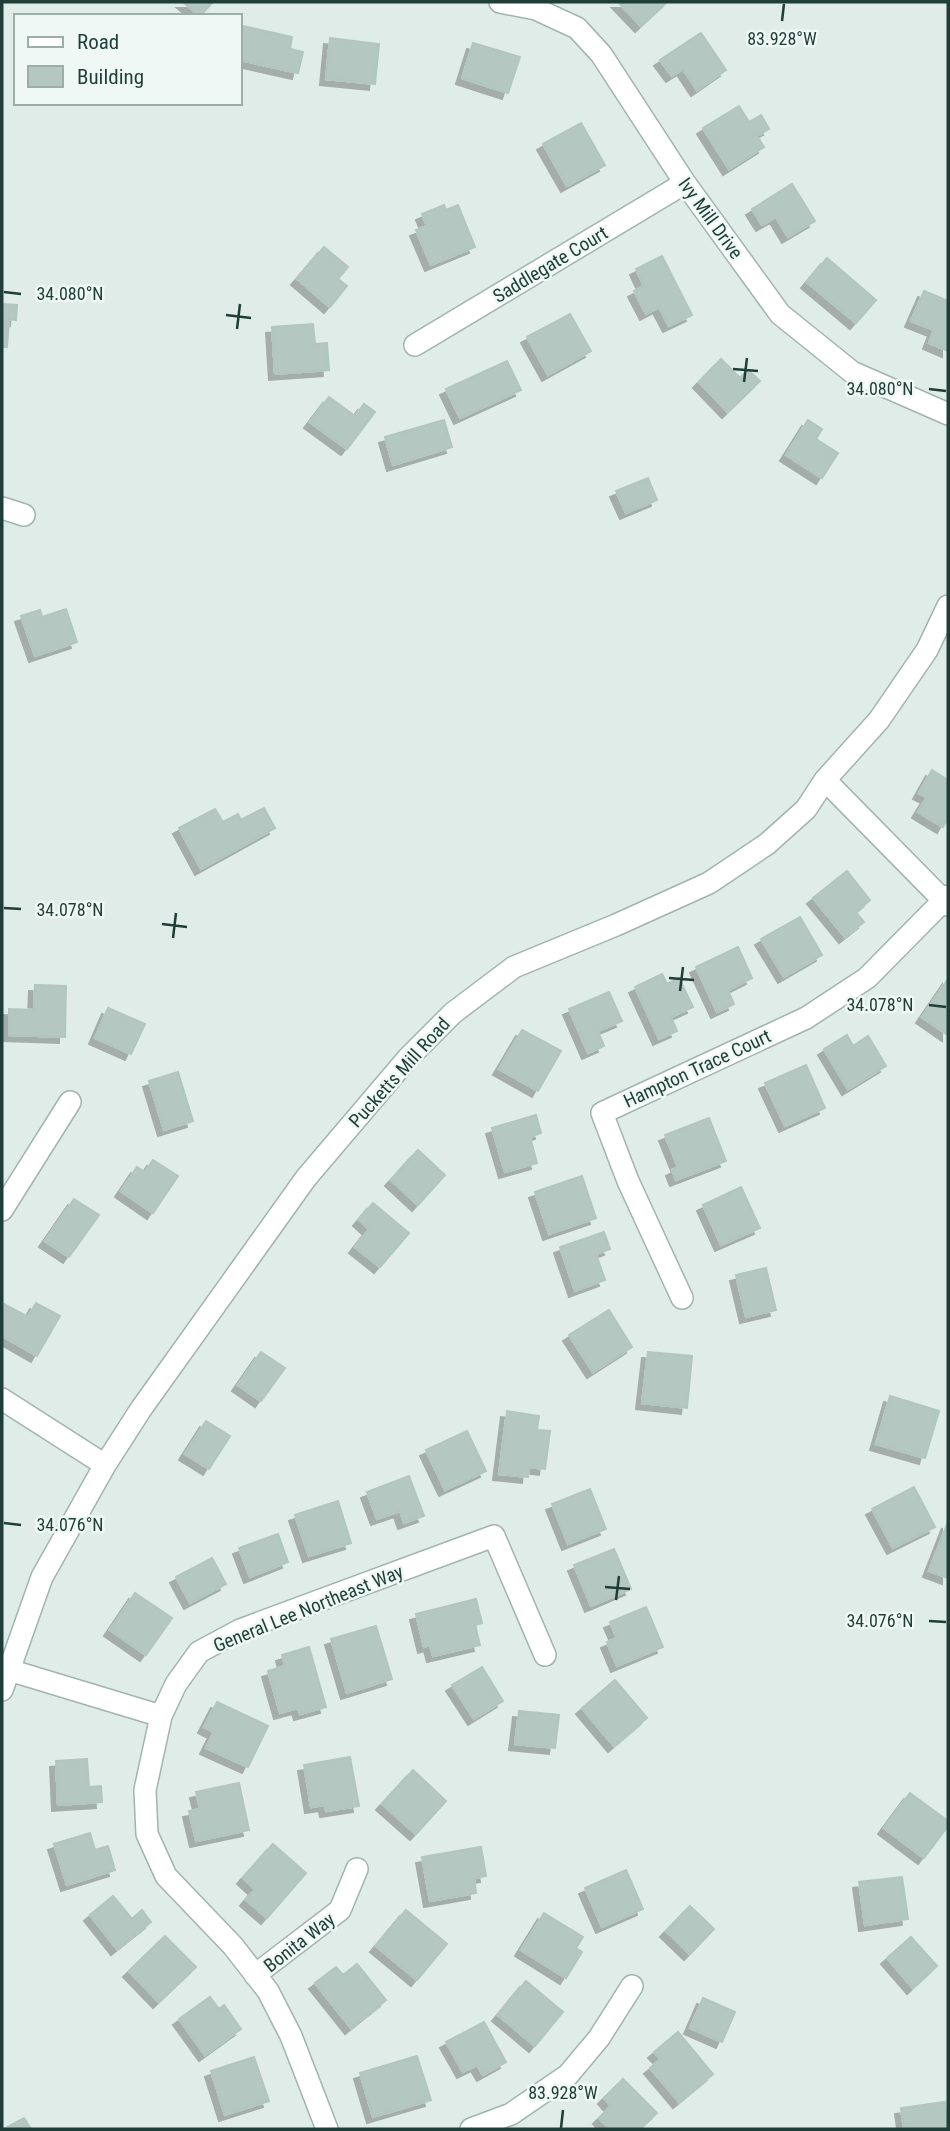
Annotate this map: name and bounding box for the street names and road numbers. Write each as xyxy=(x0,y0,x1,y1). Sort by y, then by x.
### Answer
street label: Ivy Mill Drive xyxy=(673,173,748,263)
street label: Saddlegate Court xyxy=(489,221,612,308)
street label: Pucketts Mill Road xyxy=(344,1013,455,1132)
street label: Hampton Trace Court xyxy=(620,1024,775,1113)
street label: General Lee Northeast Way xyxy=(210,1560,407,1657)
street label: Bonita Way xyxy=(259,1908,339,1977)

